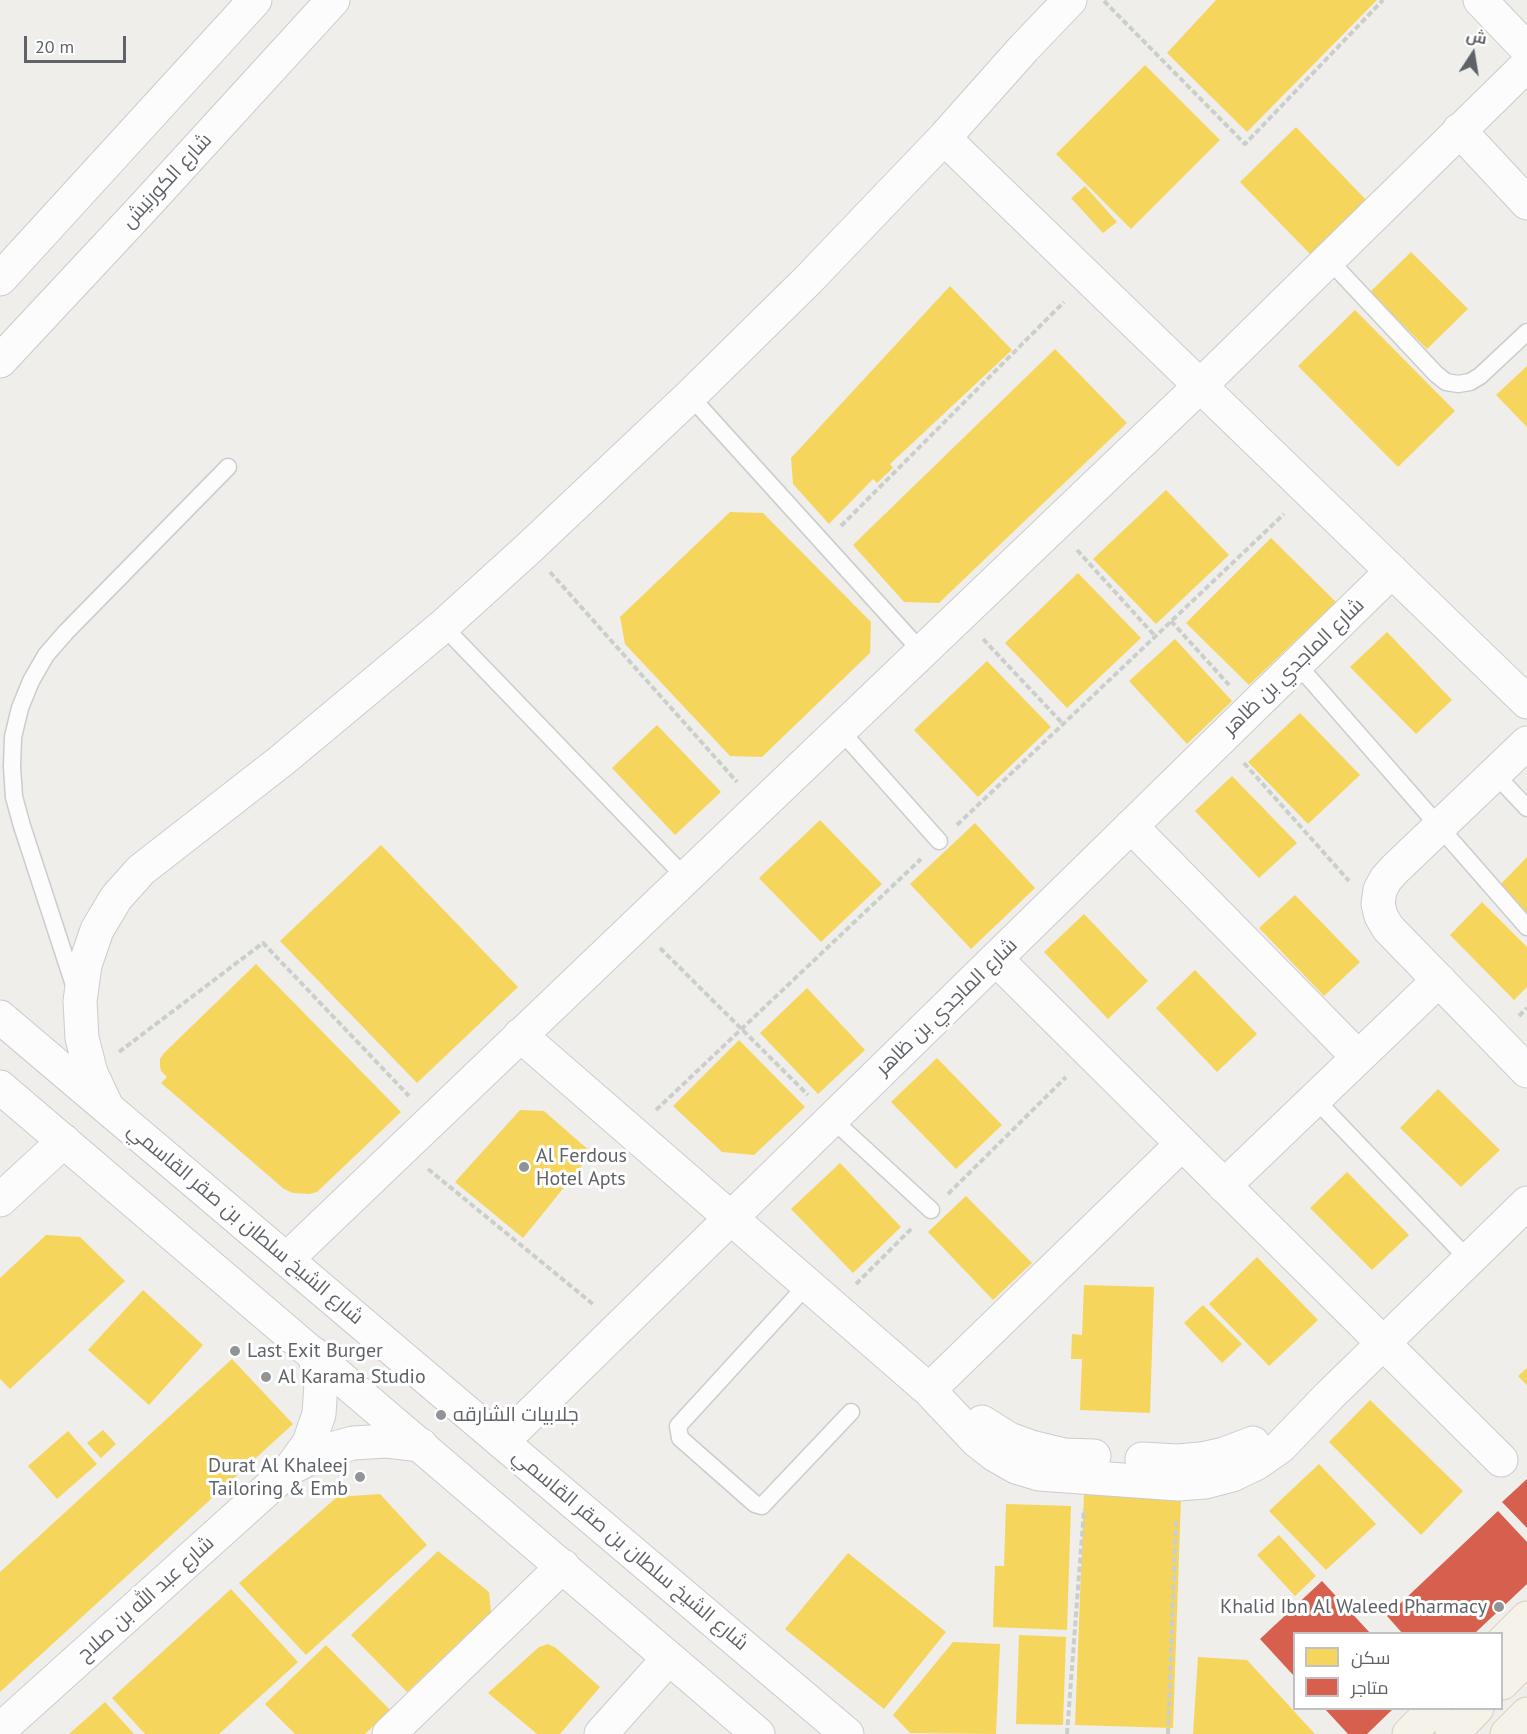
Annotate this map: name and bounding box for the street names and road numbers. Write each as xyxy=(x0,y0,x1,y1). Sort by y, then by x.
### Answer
street label: شارع الكورنيش xyxy=(117,129,217,233)
street label: شارع الماجدي بن ظاهر xyxy=(1218,594,1370,740)
street label: شارع الماجدي بن ظاهر xyxy=(871,934,1023,1080)
street label: شارع الشيخ سلطان بن صقر القاسمي xyxy=(122,1118,368,1330)
street label: شارع الشيخ سلطان بن صقر القاسمي xyxy=(507,1444,753,1656)
street label: شارع عبد الله بن صلاح xyxy=(73,1531,219,1667)

